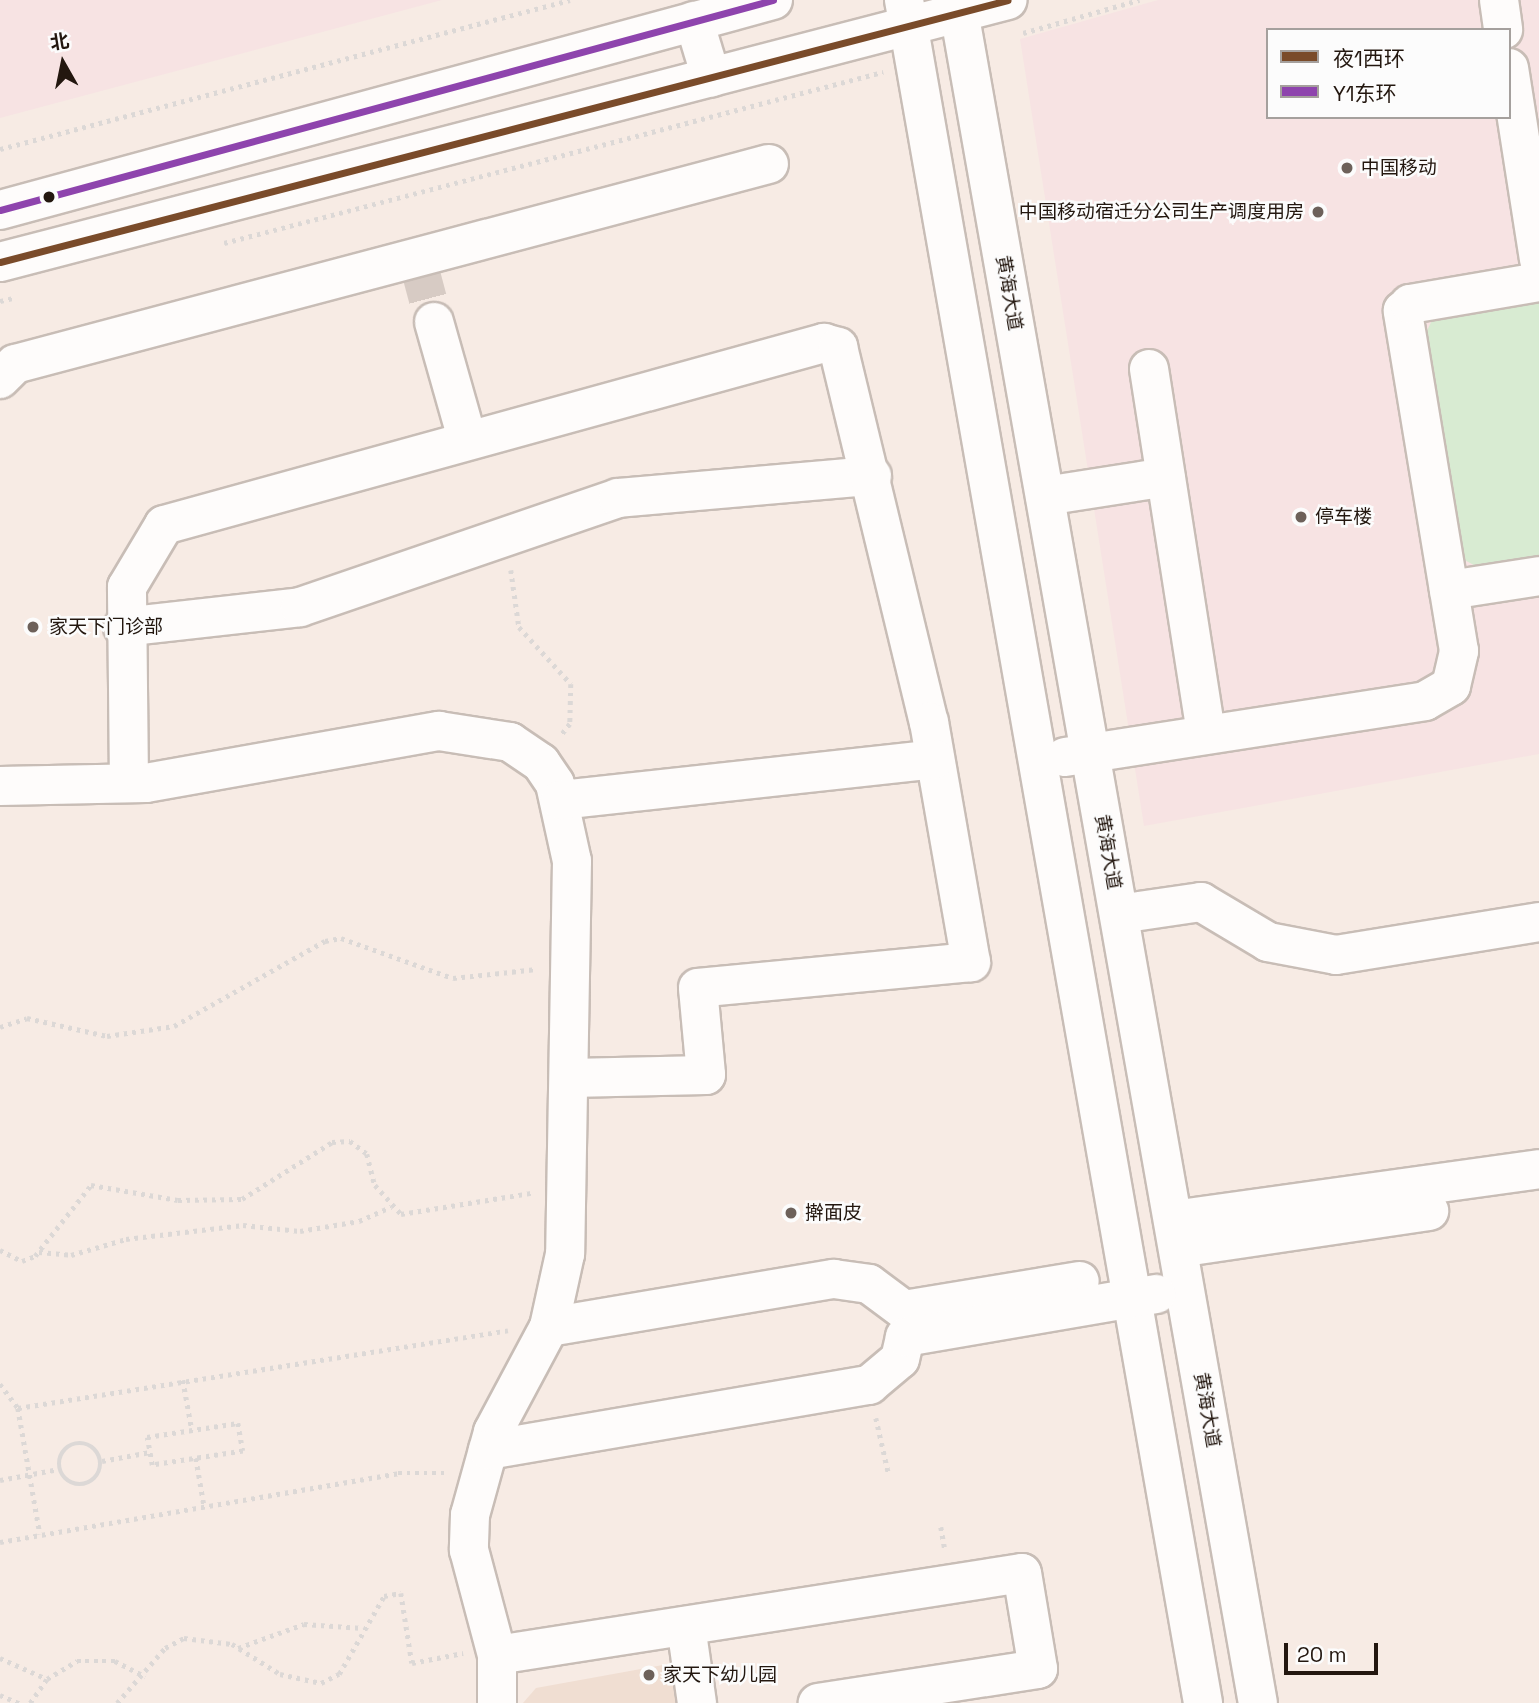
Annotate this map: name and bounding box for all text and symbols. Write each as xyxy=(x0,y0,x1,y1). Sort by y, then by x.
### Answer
north arrow xyxy=(28,28,98,98)
text: 北 xyxy=(48,28,71,56)
legend xyxy=(1266,28,1511,119)
text: 夜1西环 xyxy=(1333,45,1405,72)
text: Y1东环 xyxy=(1333,80,1397,107)
place label: 中国移动 xyxy=(1361,157,1437,179)
marker: 中国移动 xyxy=(1339,160,1355,176)
unlabelled marker xyxy=(42,190,56,204)
place label: 中国移动宿迁分公司生产调度用房 xyxy=(1019,201,1304,223)
marker: 中国移动宿迁分公司生产调度用房 xyxy=(1310,204,1326,220)
street label: 黄海大道 xyxy=(991,254,1027,332)
place label: 停车楼 xyxy=(1315,506,1372,528)
marker: 停车楼 xyxy=(1293,509,1309,525)
place label: 家天下门诊部 xyxy=(49,616,163,638)
marker: 家天下门诊部 xyxy=(23,617,43,637)
street label: 黄海大道 xyxy=(1090,813,1126,891)
place label: 擀面皮 xyxy=(805,1202,862,1224)
marker: 擀面皮 xyxy=(783,1205,799,1221)
street label: 黄海大道 xyxy=(1189,1371,1225,1449)
scale bar xyxy=(1287,1630,1382,1674)
text: 20 m xyxy=(1297,1641,1347,1668)
place label: 家天下幼儿园 xyxy=(663,1664,777,1686)
marker: 家天下幼儿园 xyxy=(641,1667,657,1683)

